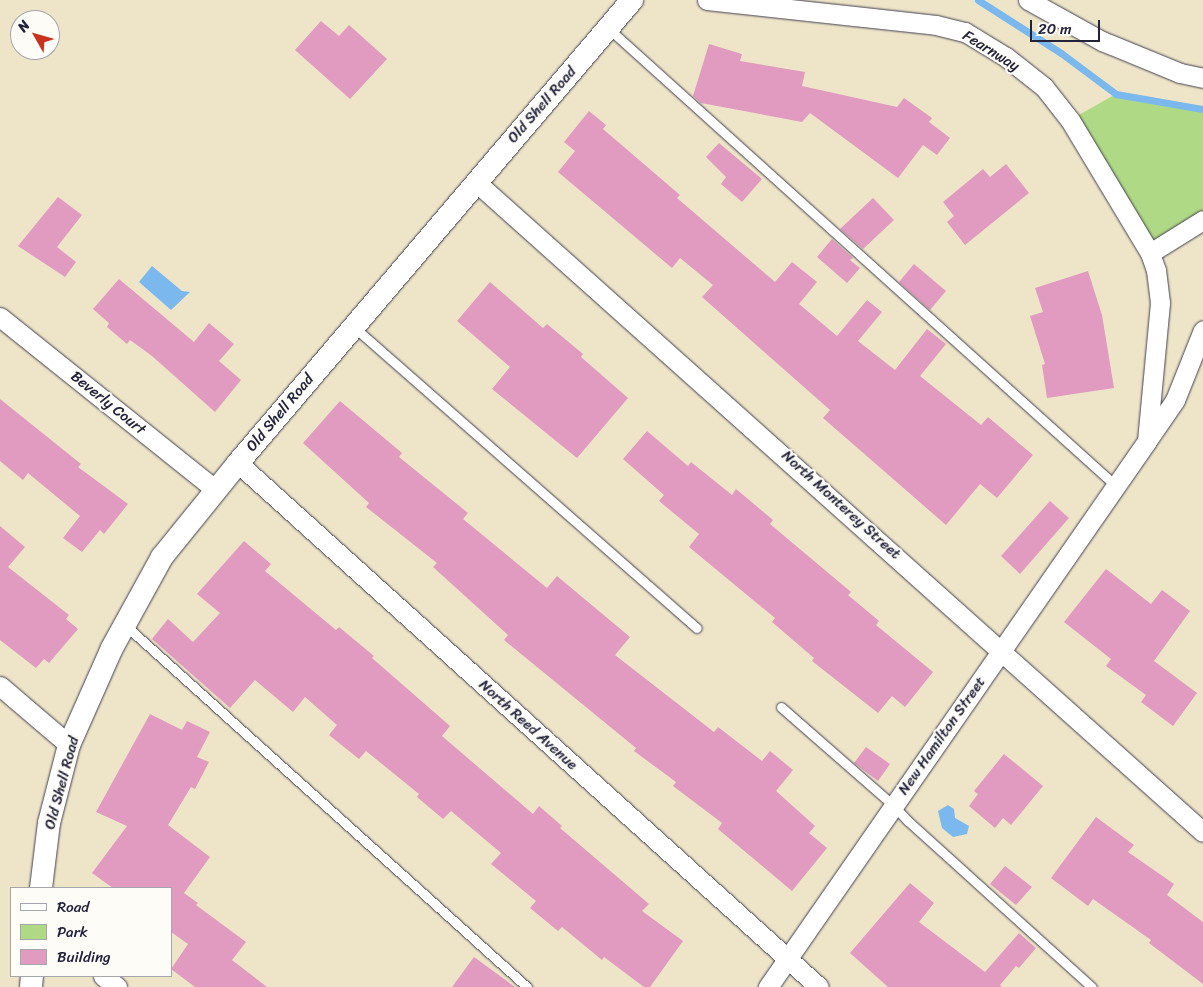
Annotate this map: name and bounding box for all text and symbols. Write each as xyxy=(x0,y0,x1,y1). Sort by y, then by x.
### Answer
north arrow xyxy=(10,10,60,60)
scale bar xyxy=(1033,10,1103,42)
text: N xyxy=(11,15,36,38)
text: 20 m xyxy=(1038,16,1072,42)
street label: Fearnway xyxy=(959,27,1023,75)
street label: Old Shell Road xyxy=(504,63,580,147)
street label: Beverly Court xyxy=(67,367,149,439)
street label: Old Shell Road xyxy=(242,371,318,455)
street label: North Monterey Street xyxy=(778,447,904,563)
street label: New Hamilton Street xyxy=(895,674,989,798)
street label: North Reed Avenue xyxy=(475,676,581,774)
street label: Old Shell Road xyxy=(41,735,83,831)
legend xyxy=(10,887,172,977)
text: Road xyxy=(57,894,89,920)
text: Park xyxy=(57,919,88,945)
text: Building xyxy=(57,944,111,970)

